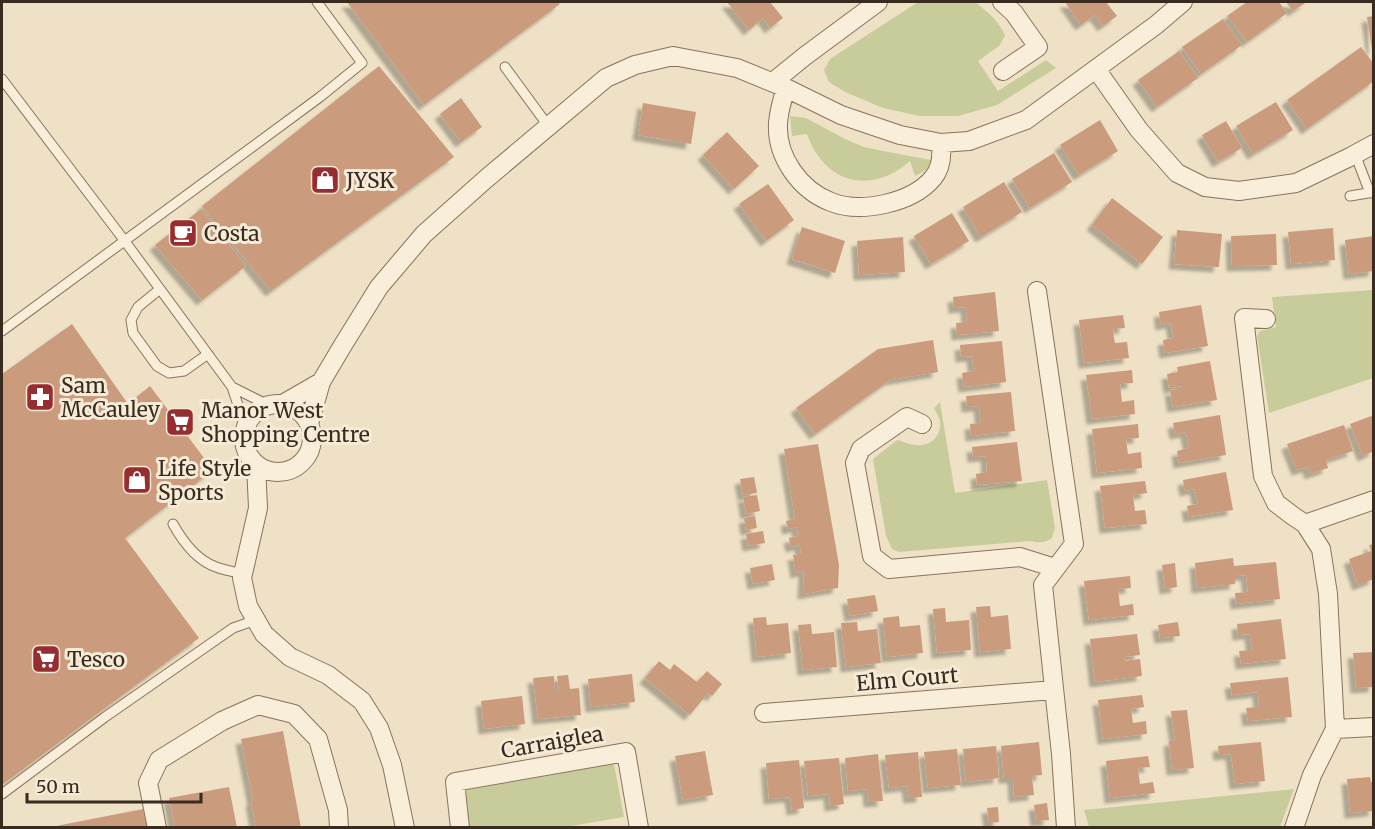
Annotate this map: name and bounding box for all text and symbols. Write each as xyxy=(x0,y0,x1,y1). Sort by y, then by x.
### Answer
shop icon: JYSK xyxy=(309,164,341,196)
place label: JYSK xyxy=(345,167,395,194)
cafe icon: Costa xyxy=(167,217,199,249)
place label: Costa xyxy=(204,220,260,247)
place label: Sam McCauley xyxy=(61,372,161,423)
pharmacy icon: Sam McCauley xyxy=(24,381,56,413)
place label: Manor West Shopping Centre xyxy=(201,397,370,448)
supermarket icon: Manor West Shopping Centre xyxy=(164,406,196,438)
place label: Life Style Sports xyxy=(158,455,251,506)
shop icon: Life Style Sports xyxy=(121,464,153,496)
supermarket icon: Tesco xyxy=(30,643,62,675)
place label: Tesco xyxy=(67,646,125,673)
street label: Elm Court xyxy=(855,661,959,697)
street label: Carraiglea xyxy=(499,720,605,764)
scale bar xyxy=(27,766,201,804)
text: 50 m xyxy=(36,775,80,798)

